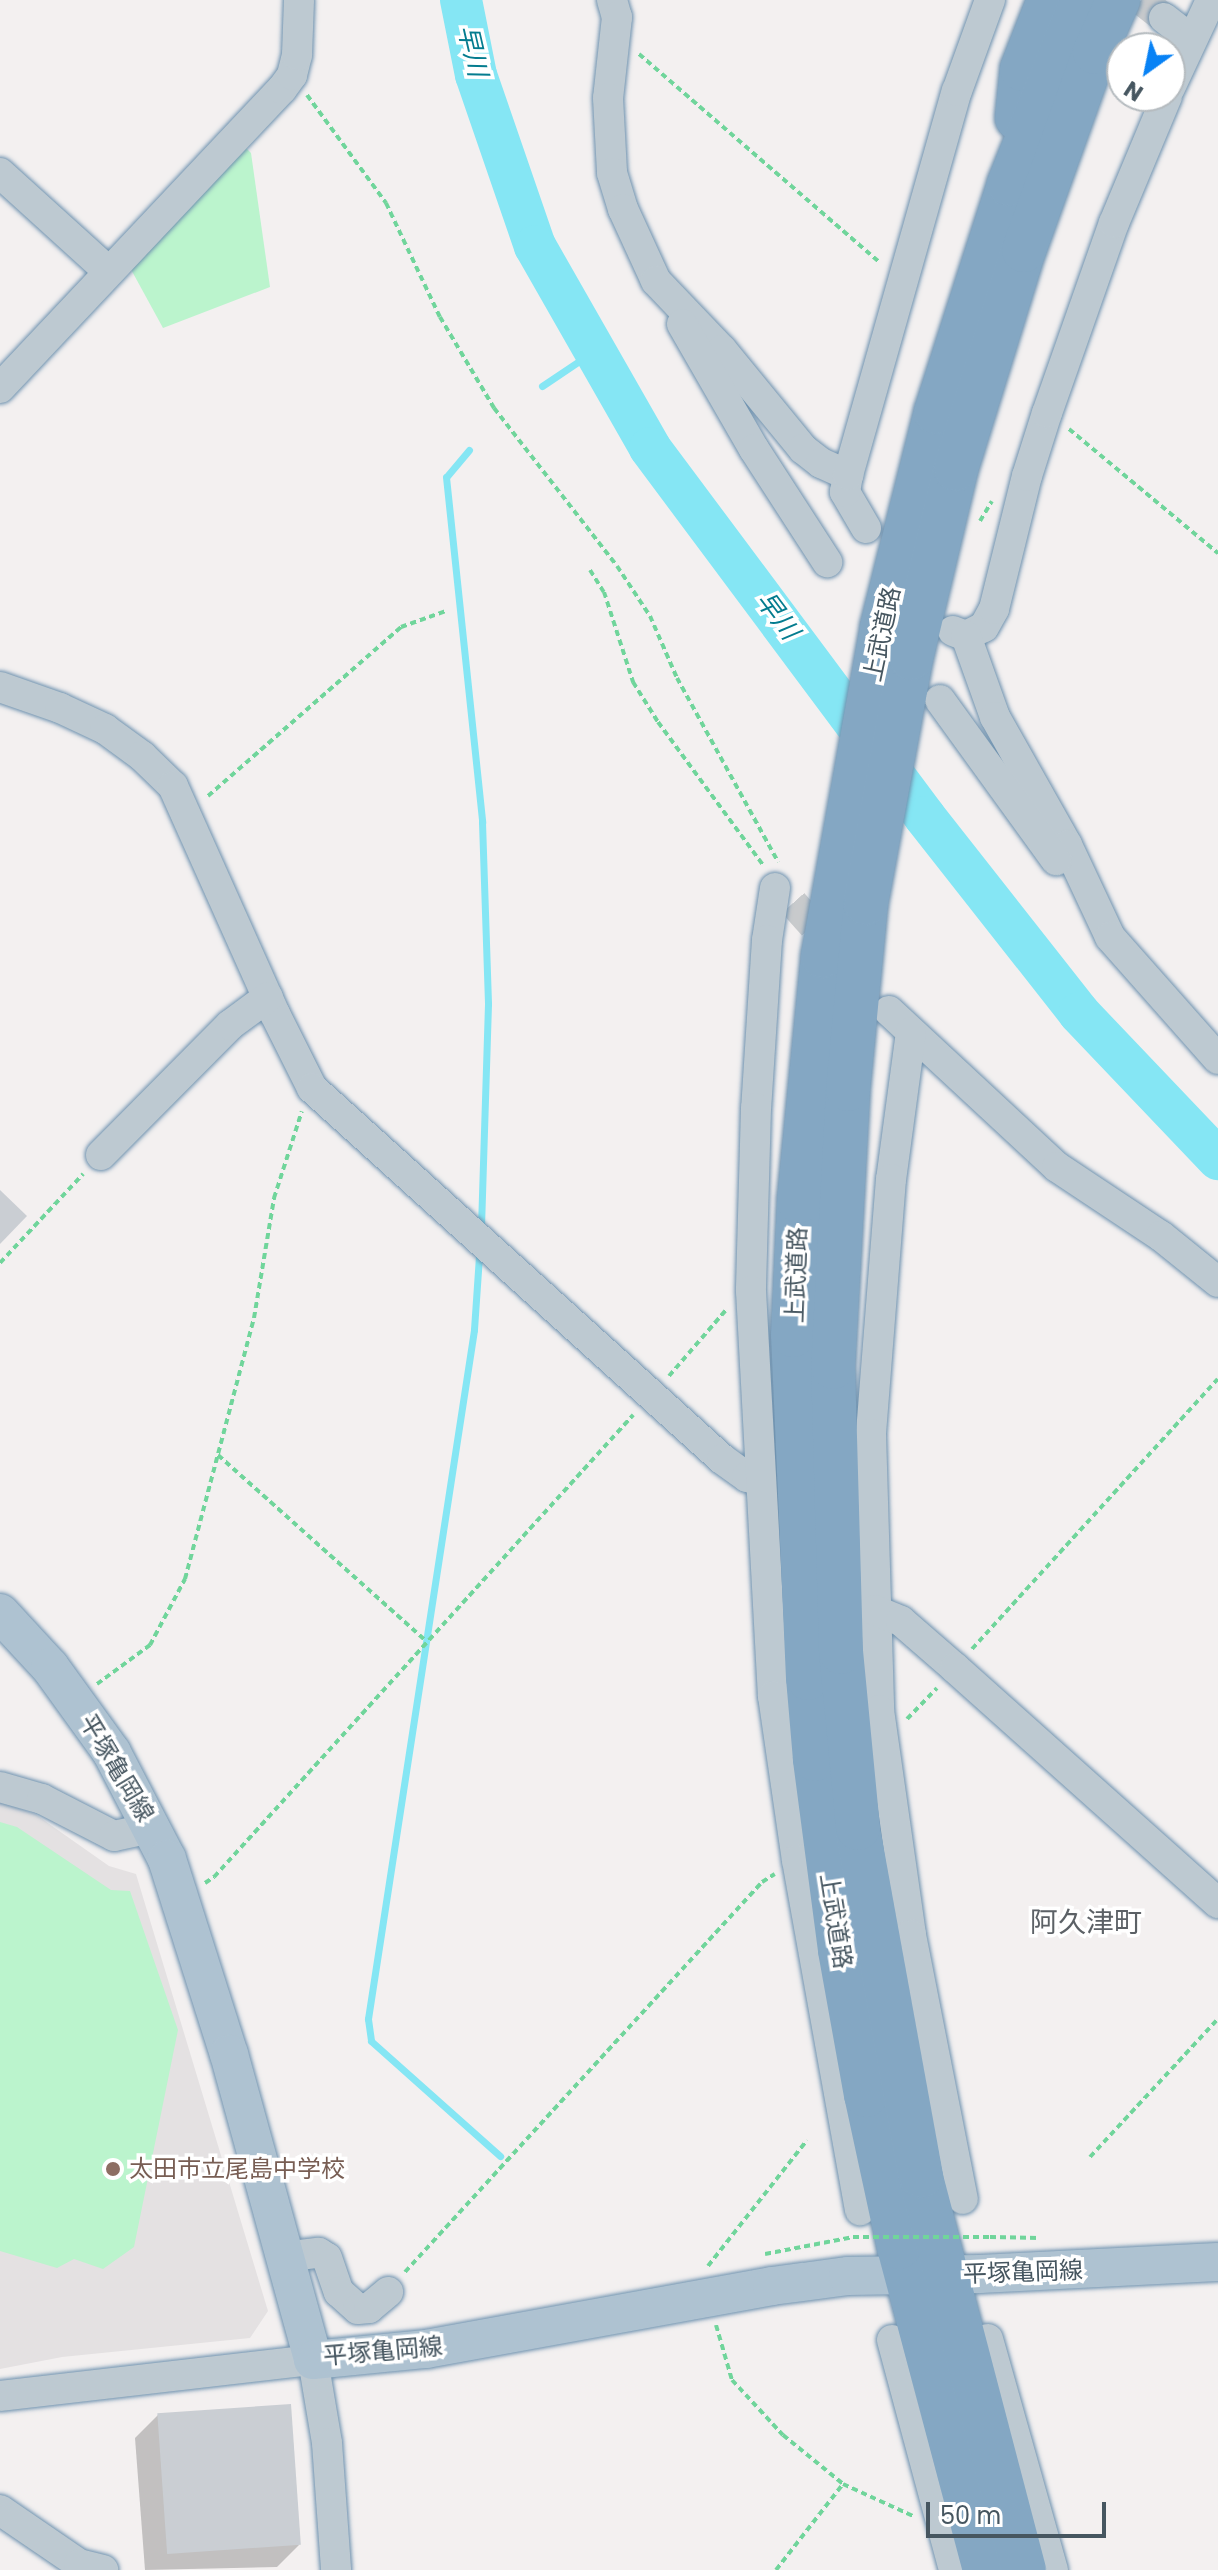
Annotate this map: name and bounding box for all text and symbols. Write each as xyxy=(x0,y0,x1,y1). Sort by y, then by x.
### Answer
water label: 早川 xyxy=(451,22,493,80)
north arrow xyxy=(1106,32,1186,112)
text: N xyxy=(1118,73,1149,108)
street label: 上武道路 xyxy=(858,584,906,684)
water label: 早川 xyxy=(749,586,805,646)
street label: 上武道路 xyxy=(780,1227,812,1323)
street label: 平塚亀岡線 xyxy=(74,1709,160,1827)
street label: 上武道路 xyxy=(814,1871,858,1971)
district label: 阿久津町 xyxy=(1030,1906,1142,1940)
place label: 太田市立尾島中学校 xyxy=(129,2155,345,2183)
marker: 太田市立尾島中学校 xyxy=(104,2160,122,2178)
street label: 平塚亀岡線 xyxy=(963,2256,1083,2288)
street label: 平塚亀岡線 xyxy=(322,2331,444,2371)
scale bar xyxy=(930,2486,1110,2536)
text: 50 m xyxy=(940,2499,1001,2532)

